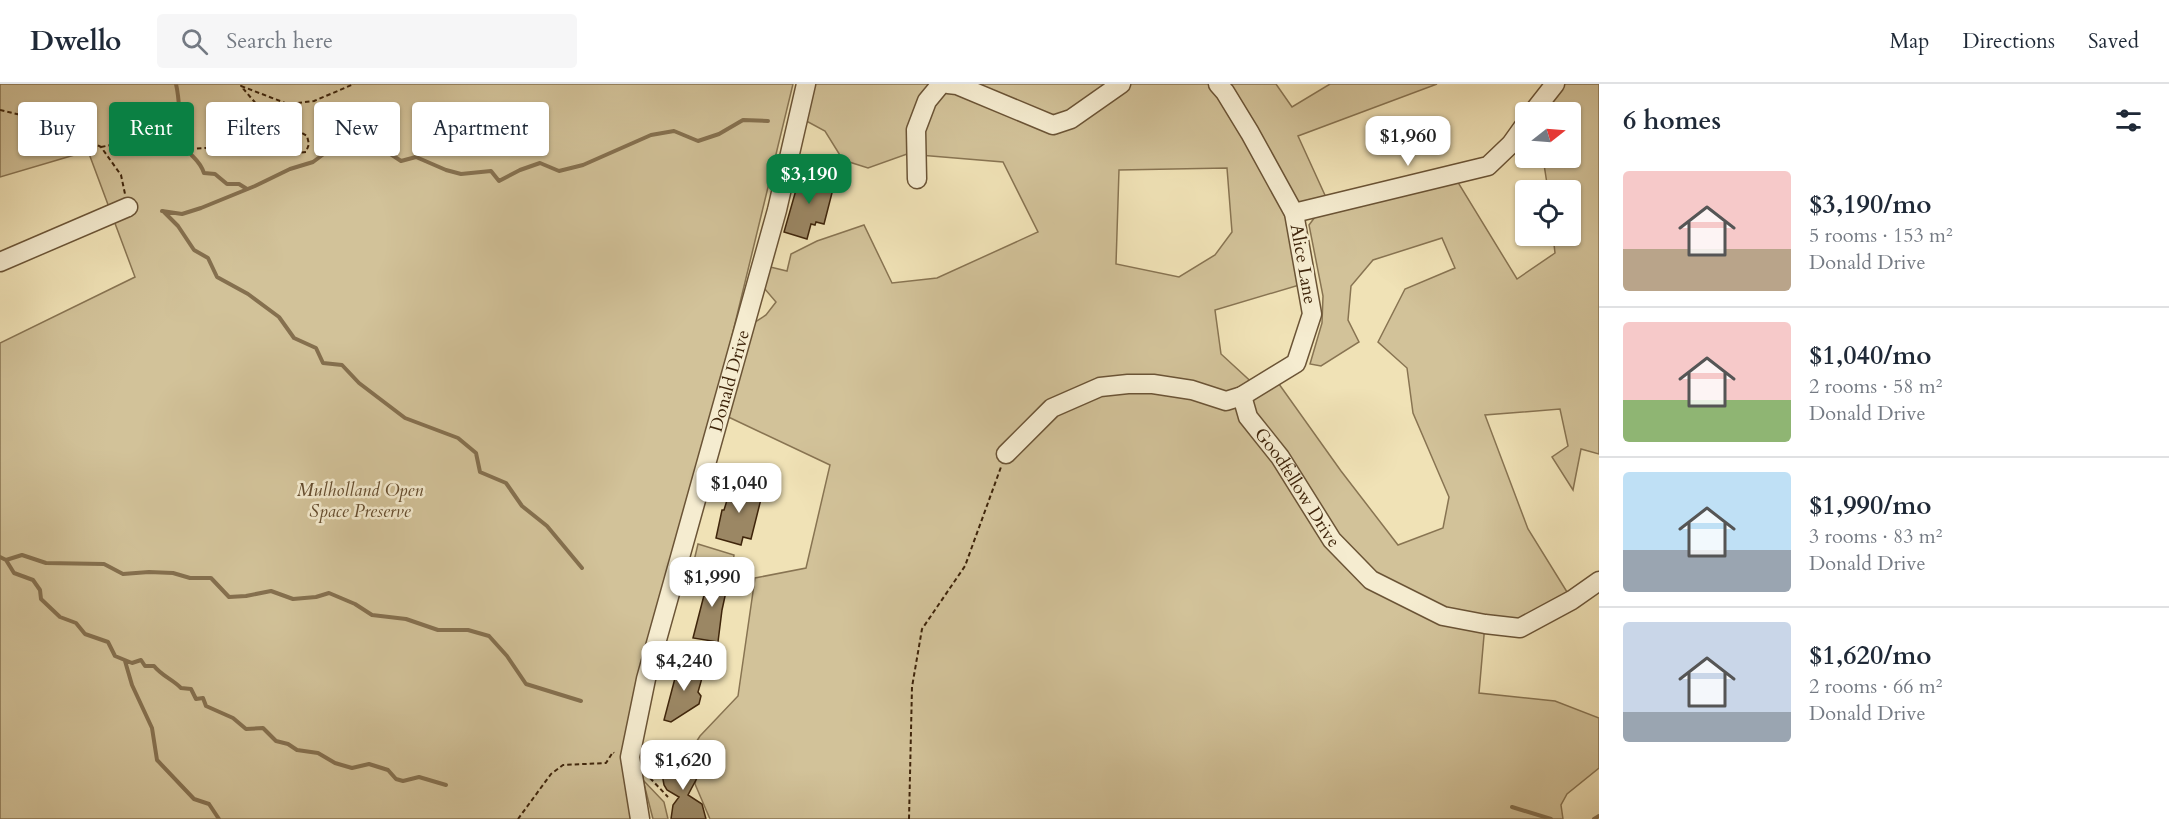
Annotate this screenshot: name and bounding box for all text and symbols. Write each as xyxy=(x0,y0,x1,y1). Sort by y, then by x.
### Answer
search box xyxy=(157,14,577,68)
text: Dwello xyxy=(30,22,121,60)
icon: search xyxy=(178,25,211,58)
text: Search here xyxy=(226,26,333,56)
text: Map xyxy=(1889,27,1929,56)
text: Directions xyxy=(1962,27,2055,56)
text: Saved xyxy=(2088,27,2139,56)
chip: Buy xyxy=(18,102,97,156)
chip: Rent xyxy=(109,102,194,156)
chip: Filters xyxy=(206,102,302,156)
chip: New xyxy=(314,102,400,156)
chip: Apartment xyxy=(412,102,549,156)
north arrow xyxy=(1515,102,1581,168)
map controls xyxy=(1515,102,1581,246)
text: 6 homes xyxy=(1623,103,1721,138)
icon: filters xyxy=(2112,104,2145,137)
pin: $1,960 xyxy=(1359,116,1457,167)
text: $1,960 xyxy=(1379,122,1437,149)
pin: $3,190 xyxy=(760,154,858,205)
text: $3,190 xyxy=(780,160,838,187)
button: locate xyxy=(1515,180,1581,246)
text: $3,190/mo xyxy=(1809,187,1932,222)
icon: home xyxy=(1671,195,1743,267)
street label: Alice Lane xyxy=(1284,222,1322,306)
text: 5 rooms · 153 m² xyxy=(1809,222,1953,249)
text: Donald Drive xyxy=(1809,249,1926,276)
street label: Donald Drive xyxy=(703,327,755,435)
text: $1,040/mo xyxy=(1809,338,1932,373)
icon: home xyxy=(1671,346,1743,418)
text: 2 rooms · 58 m² xyxy=(1809,373,1942,400)
text: Donald Drive xyxy=(1809,400,1926,427)
street label: Goodfellow Drive xyxy=(1249,422,1345,553)
pin: $1,040 xyxy=(690,463,788,514)
text: $1,040 xyxy=(710,469,768,496)
park label: Mulholland Open Space Preserve xyxy=(297,478,424,524)
text: $1,990/mo xyxy=(1809,488,1932,523)
icon: home xyxy=(1671,496,1743,568)
text: 3 rooms · 83 m² xyxy=(1809,523,1942,550)
text: Donald Drive xyxy=(1809,550,1926,577)
pin: $1,990 xyxy=(663,557,761,608)
text: $1,990 xyxy=(683,563,741,590)
text: $1,620/mo xyxy=(1809,638,1932,673)
pin: $4,240 xyxy=(635,641,733,692)
icon: home xyxy=(1671,646,1743,718)
text: $4,240 xyxy=(655,647,713,674)
text: 2 rooms · 66 m² xyxy=(1809,673,1942,700)
text: Donald Drive xyxy=(1809,700,1926,727)
pin: $1,620 xyxy=(634,740,732,791)
text: $1,620 xyxy=(654,746,712,773)

